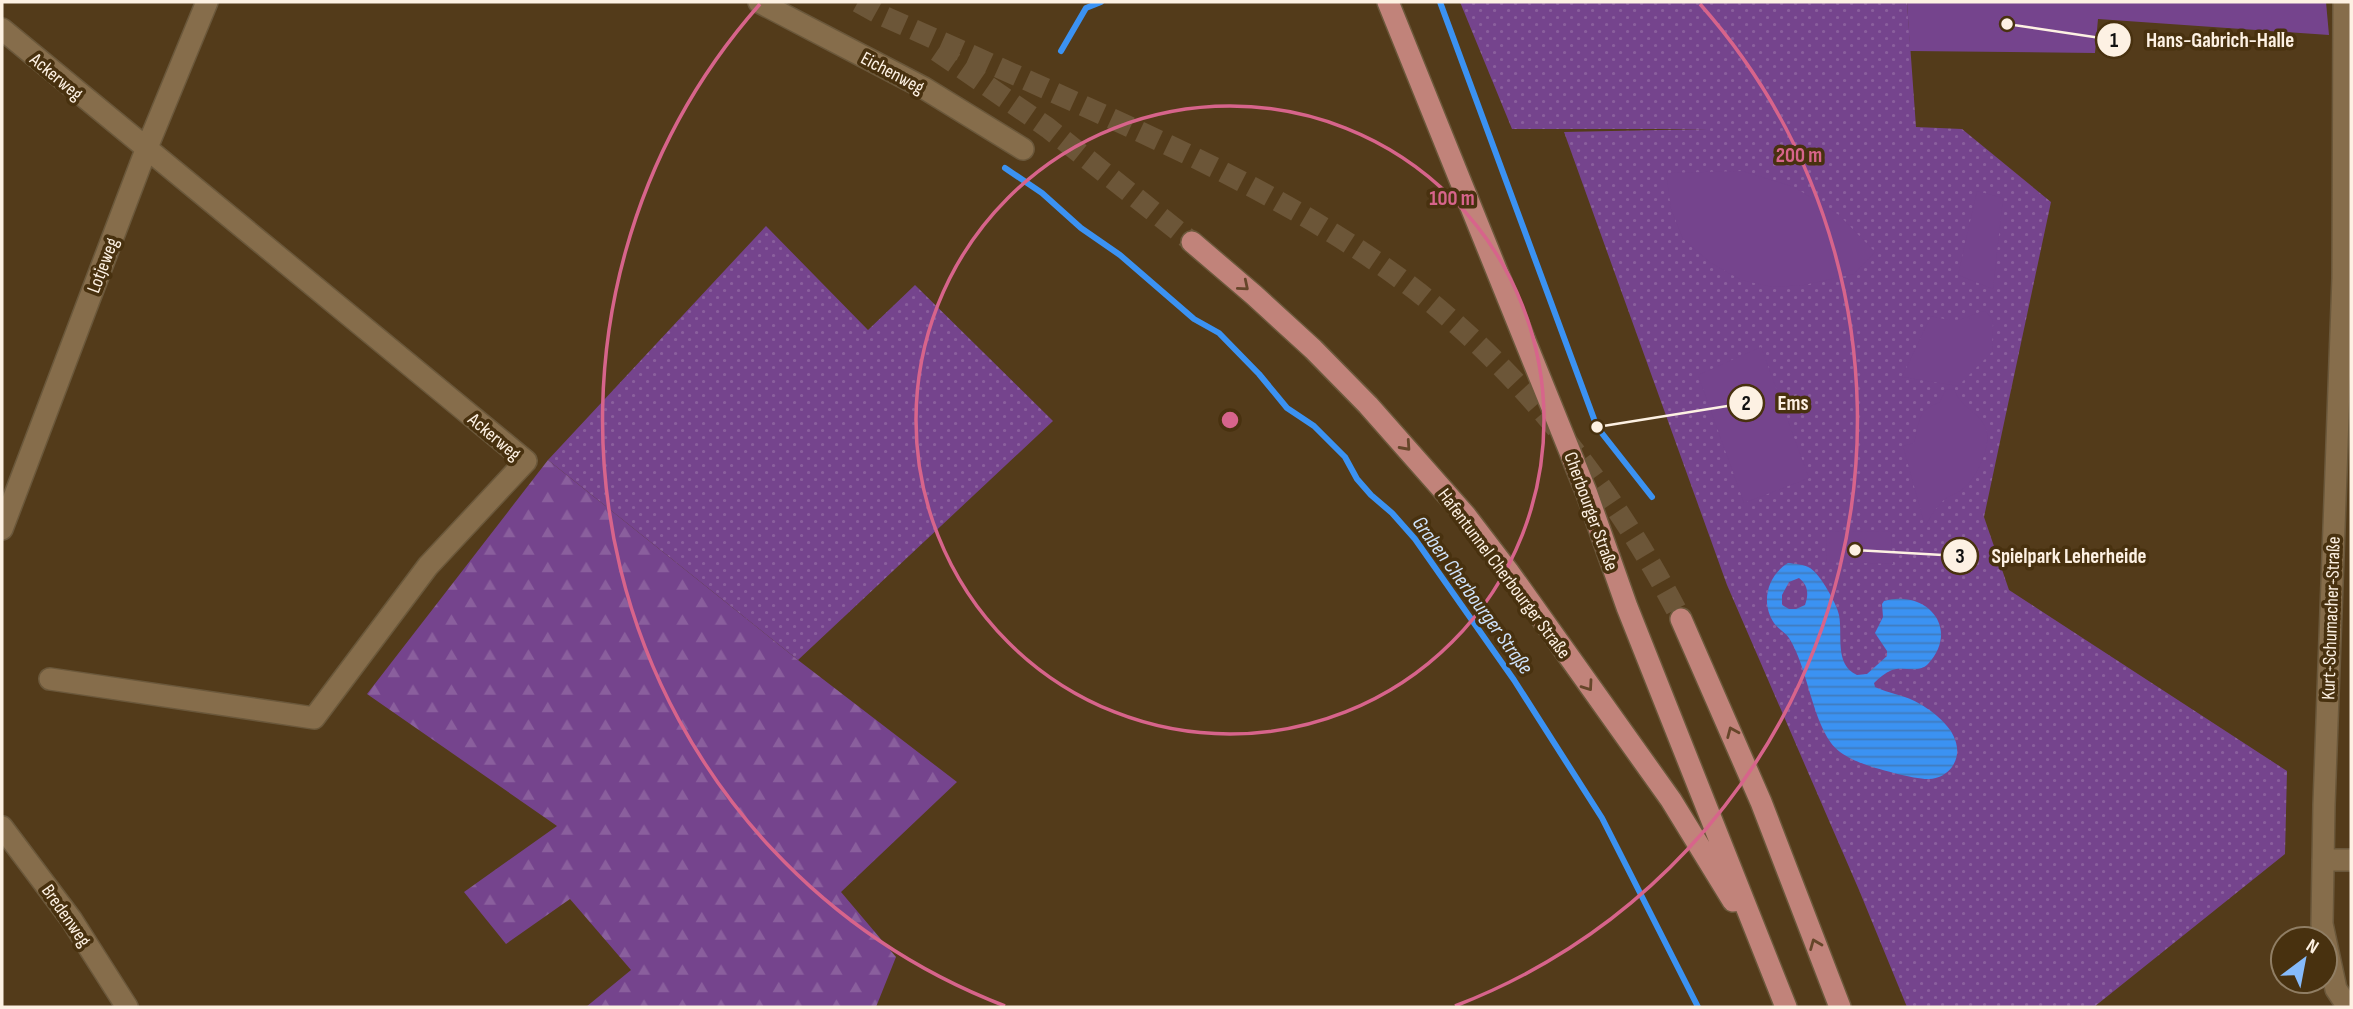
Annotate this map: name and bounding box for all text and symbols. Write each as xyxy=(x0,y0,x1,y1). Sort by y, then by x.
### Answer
callout: Hans-Gabrich-Halle xyxy=(2096,19,2308,61)
text: 1 xyxy=(2110,28,2118,53)
text: Hans-Gabrich-Halle xyxy=(2146,28,2294,53)
street label: Eichenweg xyxy=(857,47,928,100)
street label: Ackerweg xyxy=(24,48,88,106)
text: 200 m xyxy=(1776,143,1822,168)
text: 100 m xyxy=(1429,186,1475,211)
street label: Lotjeweg xyxy=(82,234,125,296)
one-way arrow xyxy=(1236,278,1249,290)
callout: Ems xyxy=(1728,382,1822,424)
text: 2 xyxy=(1741,391,1751,416)
text: Ems xyxy=(1777,391,1809,416)
street label: Ackerweg xyxy=(462,408,526,466)
centre of rings xyxy=(1218,408,1242,432)
one-way arrow xyxy=(1398,438,1410,451)
street label: Cherbourger Straße xyxy=(1558,449,1623,574)
street label: Hafentunnel Cherbourger Straße xyxy=(1432,484,1575,663)
water label: Graben Cherbourger Straße xyxy=(1407,511,1538,679)
callout: Spielpark Leherheide xyxy=(1942,535,2160,577)
street label: Kurt-Schumacher-Straße xyxy=(2317,536,2346,700)
text: 3 xyxy=(1955,544,1965,569)
text: Spielpark Leherheide xyxy=(1991,544,2147,569)
one-way arrow xyxy=(1580,678,1592,691)
one-way arrow xyxy=(1726,727,1740,739)
street label: Bredenweg xyxy=(36,880,96,952)
north arrow xyxy=(2269,925,2339,995)
text: N xyxy=(2302,934,2323,959)
one-way arrow xyxy=(1810,938,1824,950)

